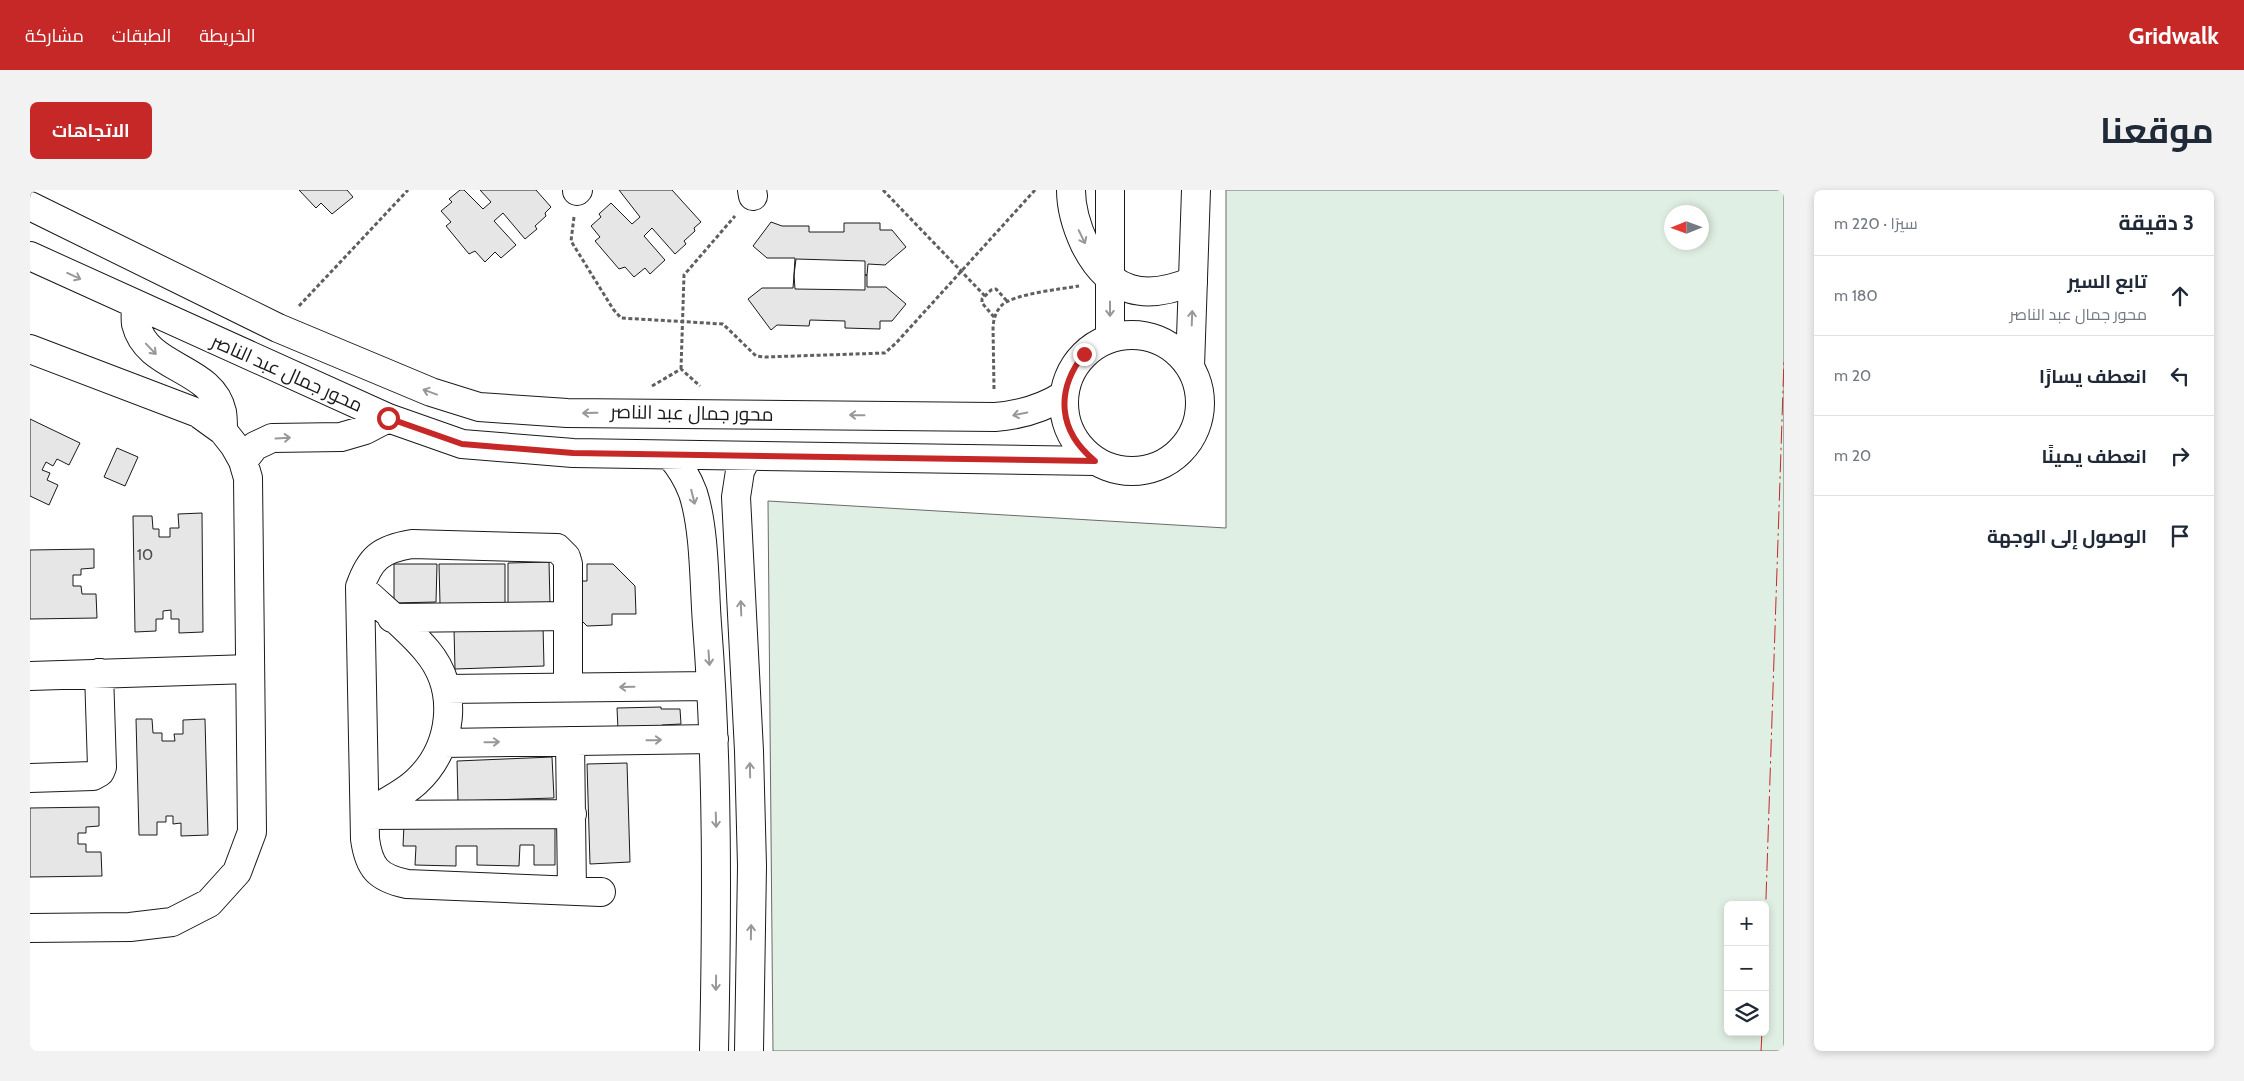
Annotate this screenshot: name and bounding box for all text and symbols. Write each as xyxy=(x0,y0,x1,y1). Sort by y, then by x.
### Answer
text: Gridwalk xyxy=(2129,21,2219,50)
text: مشاركة xyxy=(25,25,84,47)
text: الطبقات xyxy=(112,25,171,47)
text: الخريطة xyxy=(199,25,256,47)
button: الاتجاهات xyxy=(30,102,152,159)
text: موقعنا xyxy=(2100,109,2214,152)
north arrow xyxy=(1664,205,1709,250)
text: 3 دقيقة xyxy=(2119,210,2194,235)
text: سيرًا · 220 m xyxy=(1834,214,1918,233)
one-way arrow xyxy=(1077,229,1087,244)
text: تابع السير xyxy=(2067,270,2147,293)
one-way arrow xyxy=(66,272,81,281)
icon: ahead xyxy=(2166,282,2194,310)
text: 180 m xyxy=(1834,286,1878,305)
one-way arrow xyxy=(1105,300,1115,316)
text: محور جمال عبد الناصر xyxy=(2010,305,2147,324)
one-way arrow xyxy=(1187,311,1197,327)
street label: محور جمال عبد الناصر xyxy=(207,329,366,417)
one-way arrow xyxy=(145,342,157,355)
route end xyxy=(1073,343,1096,366)
icon: left xyxy=(2166,362,2194,390)
text: انعطف يسارًا xyxy=(2039,365,2147,388)
text: 20 m xyxy=(1834,366,1871,385)
one-way arrow xyxy=(423,387,438,396)
street label: محور جمال عبد الناصر xyxy=(609,400,774,426)
route start xyxy=(377,407,400,430)
one-way arrow xyxy=(582,408,598,418)
one-way arrow xyxy=(850,410,866,420)
one-way arrow xyxy=(1012,410,1028,419)
one-way arrow xyxy=(274,433,290,442)
icon: right xyxy=(2166,442,2194,470)
text: انعطف يمينًا xyxy=(2041,445,2147,468)
text: 20 m xyxy=(1834,446,1871,465)
one-way arrow xyxy=(689,488,698,504)
icon: arrive xyxy=(2166,522,2194,550)
text: الوصول إلى الوجهة xyxy=(1987,525,2147,548)
house number: 10 xyxy=(137,545,153,564)
one-way arrow xyxy=(737,600,746,616)
one-way arrow xyxy=(705,650,714,666)
one-way arrow xyxy=(619,682,636,692)
one-way arrow xyxy=(646,735,662,744)
one-way arrow xyxy=(483,738,499,747)
one-way arrow xyxy=(745,762,755,778)
one-way arrow xyxy=(712,812,721,828)
map controls xyxy=(1724,901,1769,1036)
button: + xyxy=(1724,901,1769,946)
one-way arrow xyxy=(746,925,756,941)
button: − xyxy=(1724,946,1769,991)
one-way arrow xyxy=(711,974,721,991)
button: layers xyxy=(1724,991,1769,1036)

